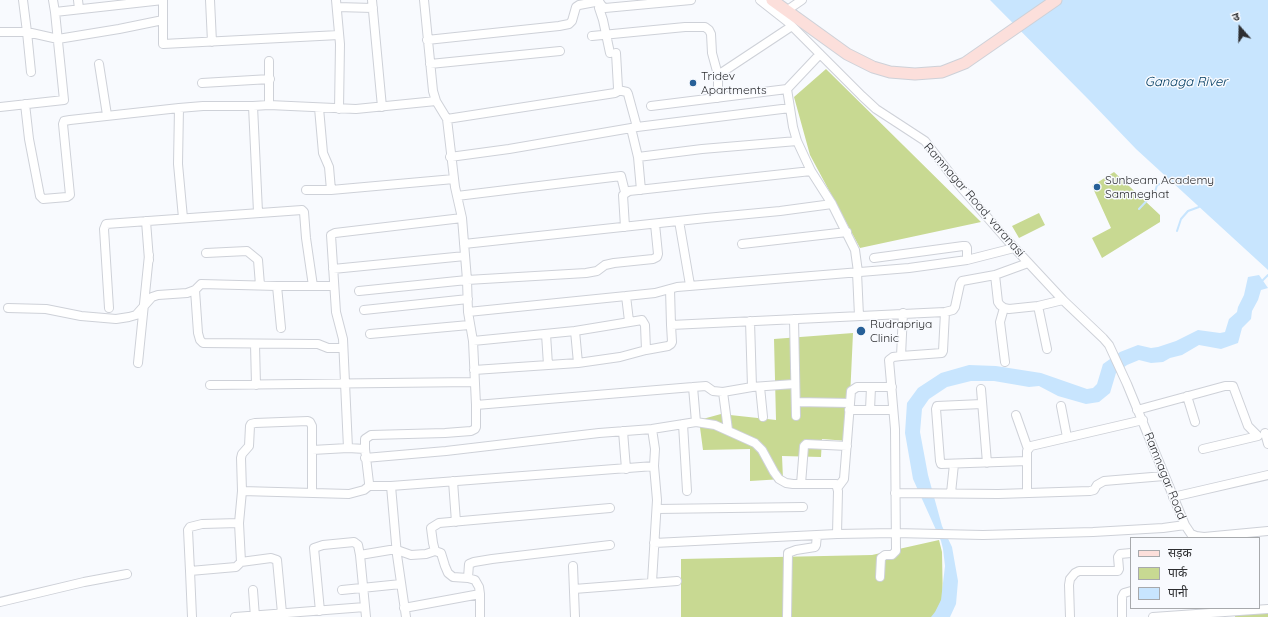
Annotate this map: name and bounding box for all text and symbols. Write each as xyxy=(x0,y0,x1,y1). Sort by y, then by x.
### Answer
north arrow xyxy=(1220,8,1260,48)
text: उ xyxy=(1230,9,1241,24)
place label: Tridev Apartments xyxy=(701,69,767,97)
water label: Ganaga River xyxy=(1145,74,1227,90)
marker: Tridev Apartments xyxy=(688,78,698,88)
street label: Ramnagar Road, varanasi xyxy=(921,140,1027,260)
place label: Sunbeam Academy Samneghat xyxy=(1105,173,1214,201)
marker: Sunbeam Academy Samneghat xyxy=(1092,182,1102,192)
place label: Rudrapriya Clinic xyxy=(870,317,932,345)
marker: Rudrapriya Clinic xyxy=(855,325,867,337)
street label: Ramnagar Road xyxy=(1141,430,1189,522)
legend xyxy=(1130,537,1260,609)
text: सड़क xyxy=(1168,545,1192,560)
text: पार्क xyxy=(1168,565,1187,580)
text: पानी xyxy=(1168,585,1188,600)

